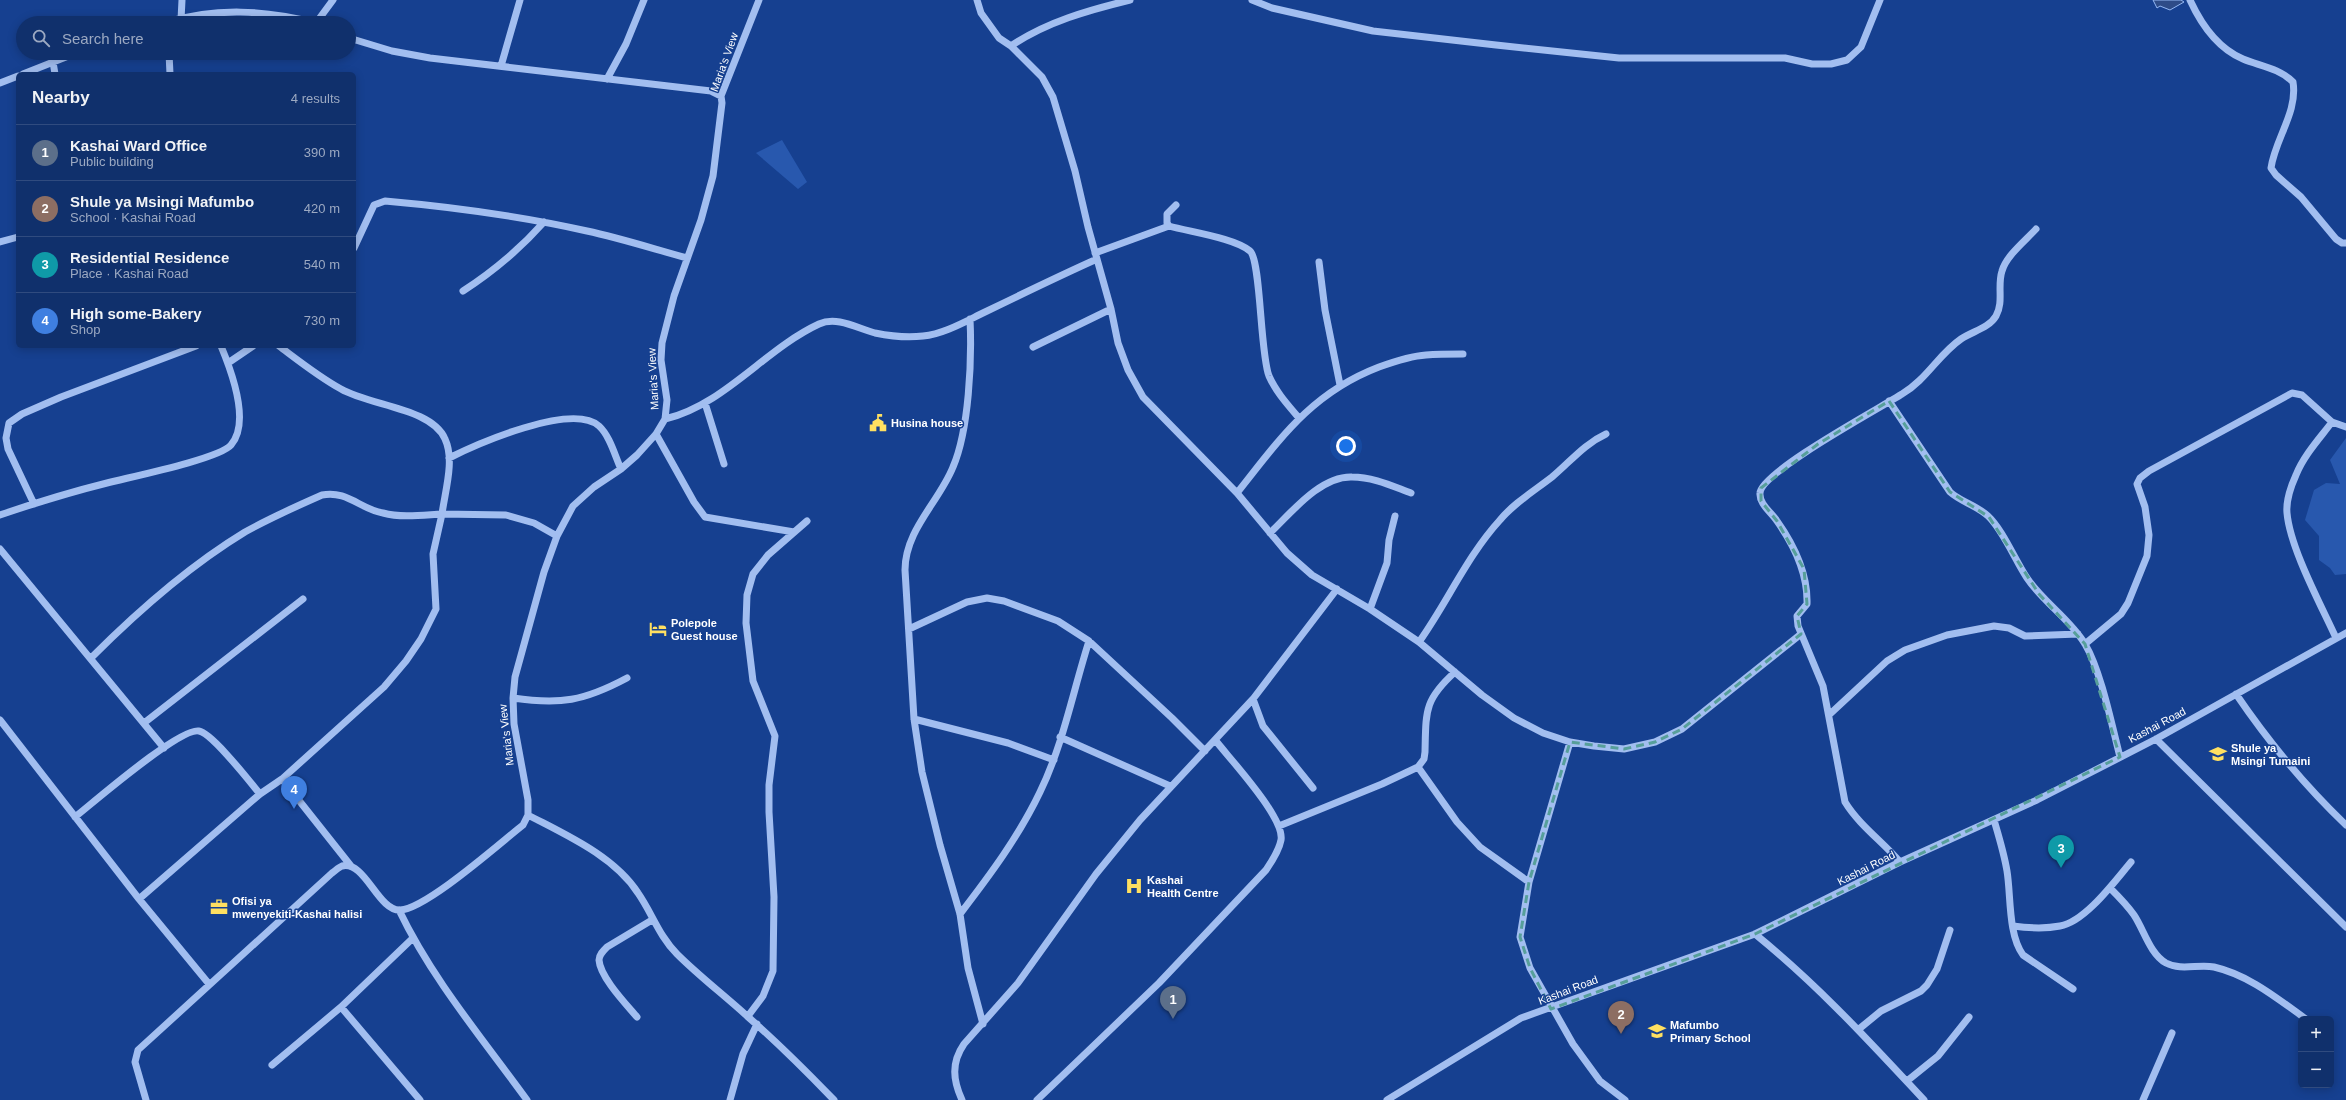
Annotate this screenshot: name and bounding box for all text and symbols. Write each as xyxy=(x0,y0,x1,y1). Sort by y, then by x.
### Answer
search box xyxy=(16,16,356,60)
icon: search xyxy=(30,27,52,49)
text: Search here xyxy=(62,30,144,47)
street label: Maria's View xyxy=(708,31,740,93)
text: Nearby xyxy=(32,88,90,107)
text: 4 results xyxy=(291,91,340,106)
text: Kashai Ward Office xyxy=(70,137,207,154)
text: 1 xyxy=(41,145,49,160)
text: 390 m xyxy=(304,145,340,160)
text: Public building xyxy=(70,154,154,169)
text: Shule ya Msingi Mafumbo xyxy=(70,193,254,210)
text: 2 xyxy=(41,201,49,216)
text: 420 m xyxy=(304,201,340,216)
text: School · Kashai Road xyxy=(70,210,196,225)
text: Residential Residence xyxy=(70,249,229,266)
text: 3 xyxy=(41,257,49,272)
text: 540 m xyxy=(304,257,340,272)
text: Place · Kashai Road xyxy=(70,266,189,281)
text: High some-Bakery xyxy=(70,305,202,322)
text: 4 xyxy=(41,313,49,328)
text: 730 m xyxy=(304,313,340,328)
text: Shop xyxy=(70,322,100,337)
street label: Maria's View xyxy=(645,348,661,410)
public building icon: Husina house xyxy=(868,413,888,433)
place label: Husina house xyxy=(891,417,963,429)
your location xyxy=(1336,436,1356,456)
place label: Polepole Guest house xyxy=(671,617,738,642)
hotel icon: Polepole Guest house xyxy=(648,619,668,639)
street label: Maria's View xyxy=(496,704,516,766)
street label: Kashai Road xyxy=(2126,705,2188,745)
place label: Shule ya Msingi Tumaini xyxy=(2231,742,2310,767)
school or university icon: Shule ya Msingi Tumaini xyxy=(2208,744,2228,764)
pin: 4 xyxy=(281,776,307,809)
pin: 3 xyxy=(2048,835,2074,868)
street label: Kashai Road xyxy=(1835,848,1897,888)
place label: Kashai Health Centre xyxy=(1147,874,1219,899)
hospital icon: Kashai Health Centre xyxy=(1124,876,1144,896)
place label: Ofisi ya mwenyekiti-Kashai halisi xyxy=(232,895,362,920)
office icon: Ofisi ya mwenyekiti-Kashai halisi xyxy=(209,897,229,917)
street label: Kashai Road xyxy=(1536,973,1600,1007)
pin: 1 xyxy=(1160,986,1186,1019)
pin: 2 xyxy=(1608,1001,1634,1034)
map controls xyxy=(2298,1016,2334,1088)
button: + xyxy=(2298,1016,2334,1052)
place label: Mafumbo Primary School xyxy=(1670,1019,1751,1044)
school or university icon: Mafumbo Primary School xyxy=(1647,1021,1667,1041)
button: − xyxy=(2298,1052,2334,1088)

